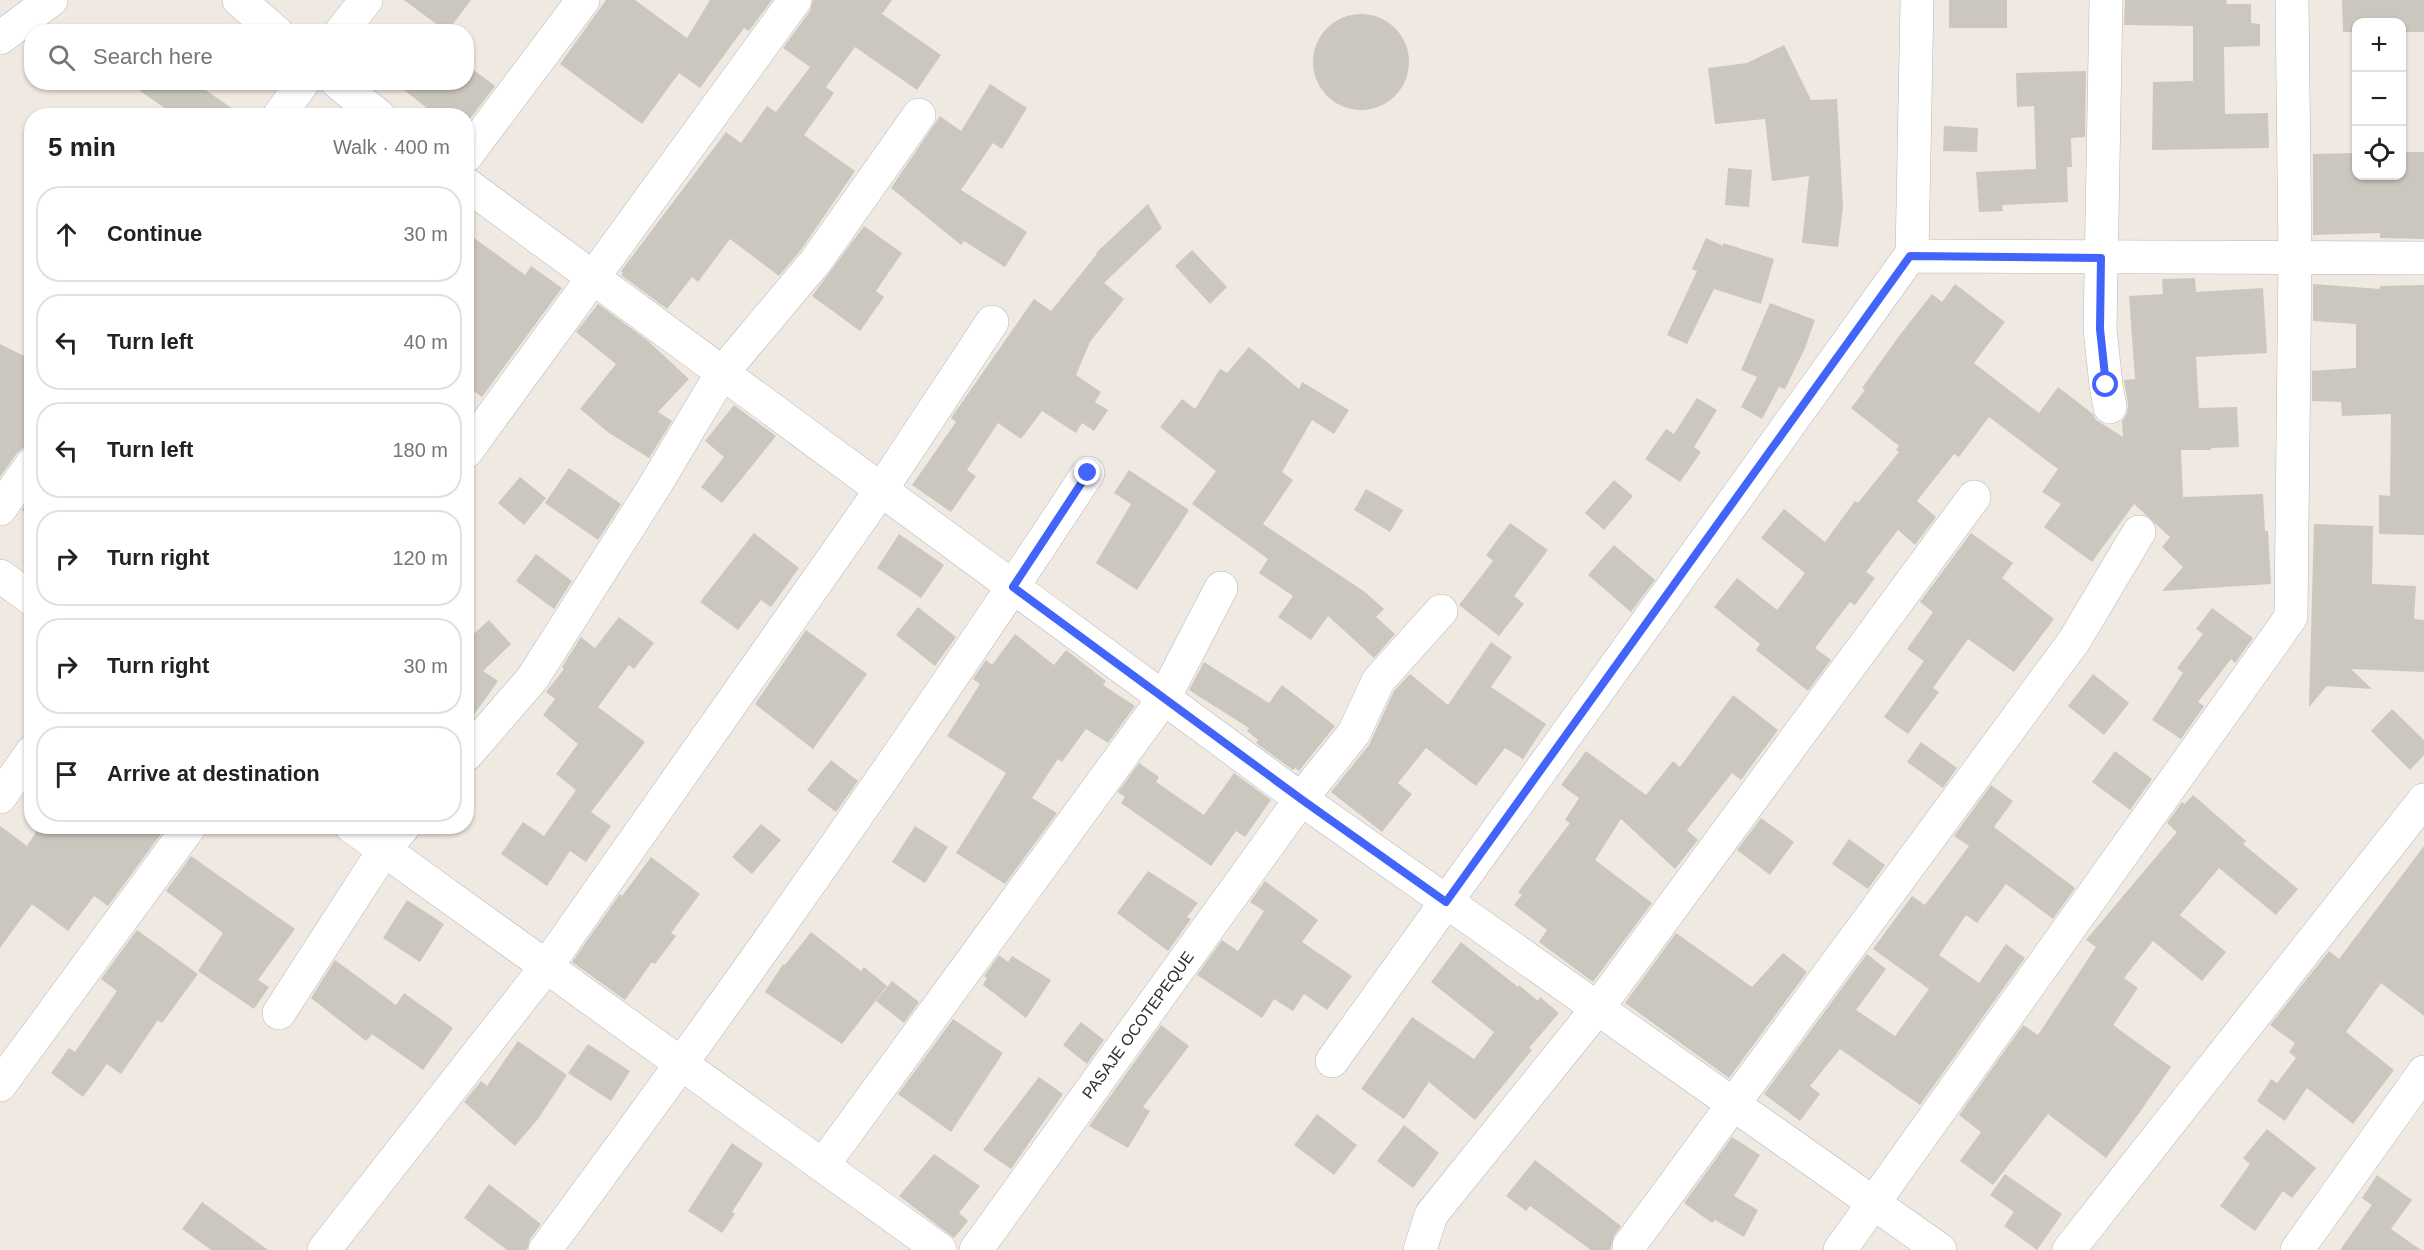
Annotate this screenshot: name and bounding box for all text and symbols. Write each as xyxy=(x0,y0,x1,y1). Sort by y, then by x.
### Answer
map controls xyxy=(2352,18,2406,180)
button: + xyxy=(2352,18,2406,72)
search box xyxy=(24,24,474,90)
icon: search xyxy=(45,41,78,74)
text: Search here xyxy=(93,44,213,69)
button: − xyxy=(2352,72,2406,126)
button: locate xyxy=(2352,126,2406,180)
text: 5 min xyxy=(48,132,116,162)
text: Walk · 400 m xyxy=(333,136,450,158)
icon: ahead xyxy=(50,218,83,251)
text: Continue xyxy=(107,221,202,246)
text: 30 m xyxy=(404,223,448,245)
icon: left xyxy=(50,326,83,359)
text: Turn left xyxy=(107,329,193,354)
text: 40 m xyxy=(404,331,448,353)
route start xyxy=(2092,371,2118,397)
icon: left xyxy=(50,434,83,467)
text: Turn left xyxy=(107,437,193,462)
text: 180 m xyxy=(392,439,448,461)
route end xyxy=(1074,459,1100,485)
icon: right xyxy=(50,542,83,575)
text: Turn right xyxy=(107,545,209,570)
text: 120 m xyxy=(392,547,448,569)
icon: right xyxy=(50,650,83,683)
text: Turn right xyxy=(107,653,209,678)
text: 30 m xyxy=(404,655,448,677)
icon: arrive xyxy=(50,758,83,791)
text: Arrive at destination xyxy=(107,761,320,786)
street label: PASAJE OCOTEPEQUE xyxy=(1079,948,1197,1102)

